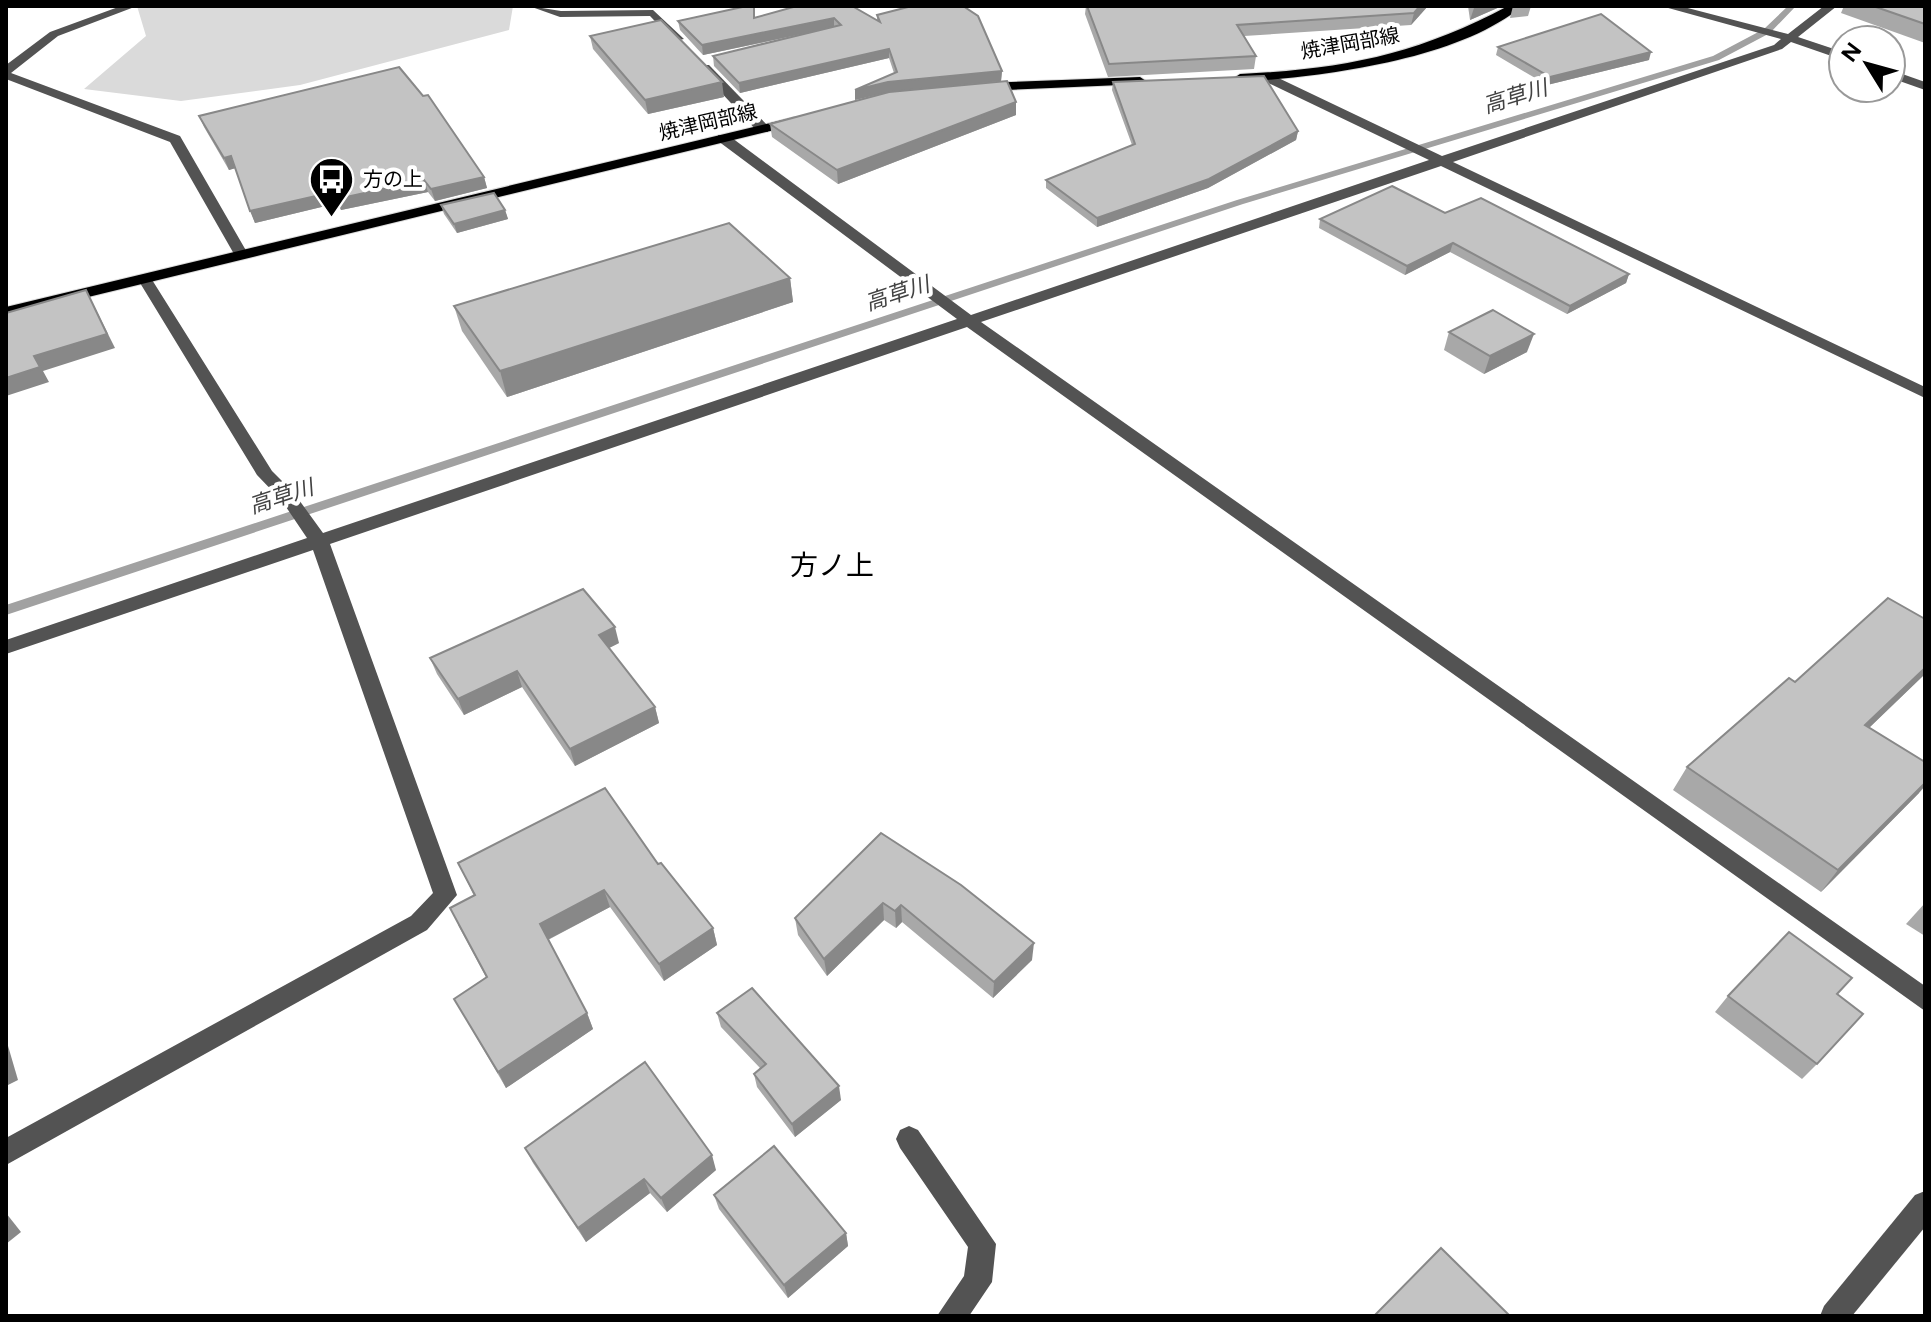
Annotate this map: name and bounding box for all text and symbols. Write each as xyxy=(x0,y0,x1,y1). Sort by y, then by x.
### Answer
street label: 焼津岡部線 xyxy=(1299,22,1401,64)
north arrow xyxy=(1827,24,1907,104)
text: N xyxy=(1836,37,1867,67)
water label: 高草川 xyxy=(1480,73,1553,119)
street label: 焼津岡部線 xyxy=(657,99,759,145)
bus stop icon: 方の上 xyxy=(308,155,356,218)
place label: 方の上 xyxy=(363,167,423,191)
water label: 高草川 xyxy=(862,270,935,317)
water label: 高草川 xyxy=(246,473,319,520)
district label: 方ノ上 xyxy=(790,548,874,582)

